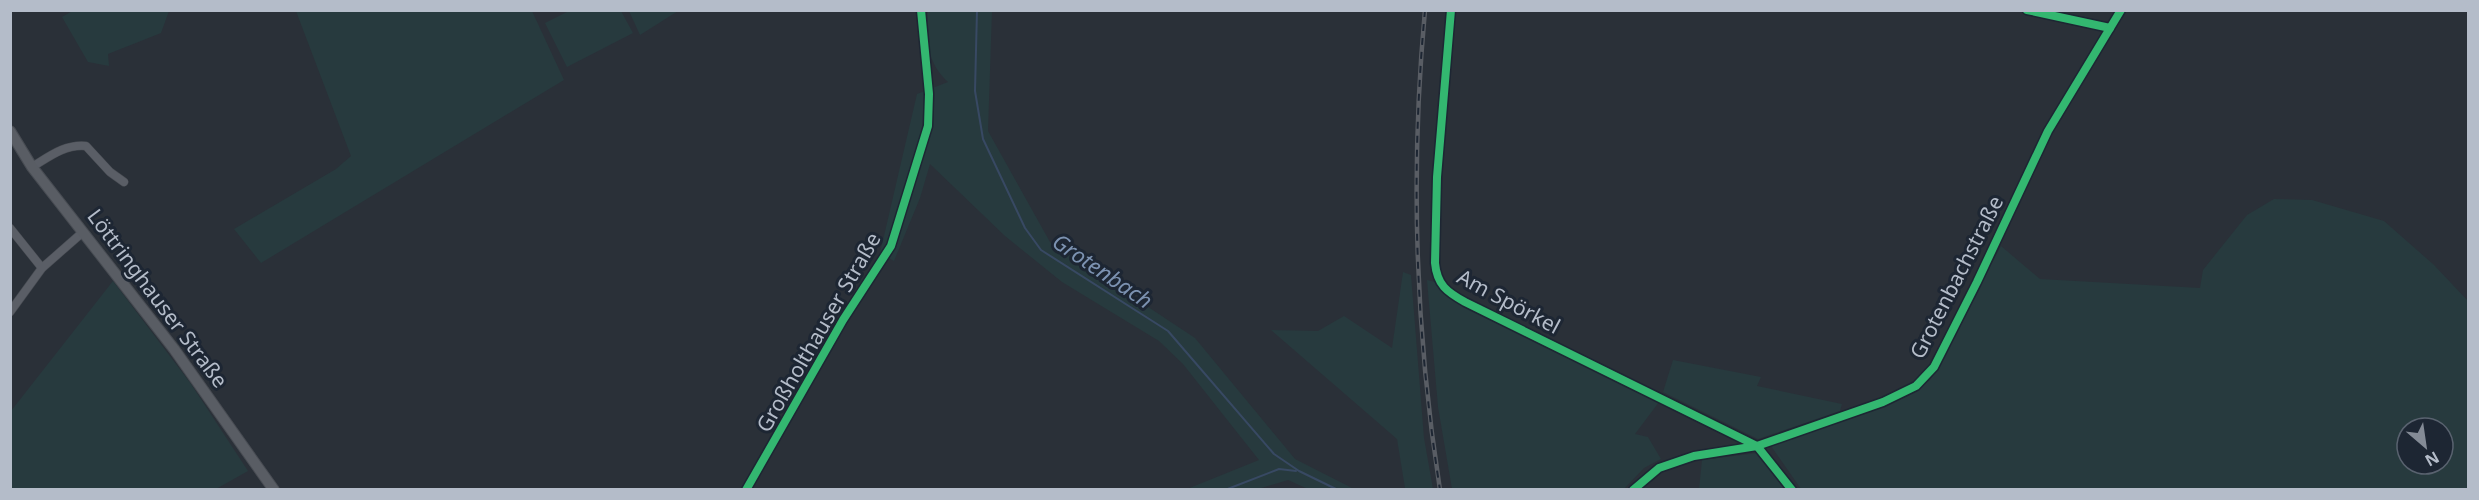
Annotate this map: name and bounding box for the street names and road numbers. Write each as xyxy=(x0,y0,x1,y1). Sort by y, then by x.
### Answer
street label: Grotenbachstraße xyxy=(1903,191,2009,363)
street label: Löttringhauser Straße xyxy=(82,203,234,393)
street label: Großholthauser Straße xyxy=(749,227,887,437)
street label: Am Spörkel xyxy=(1453,262,1565,340)

